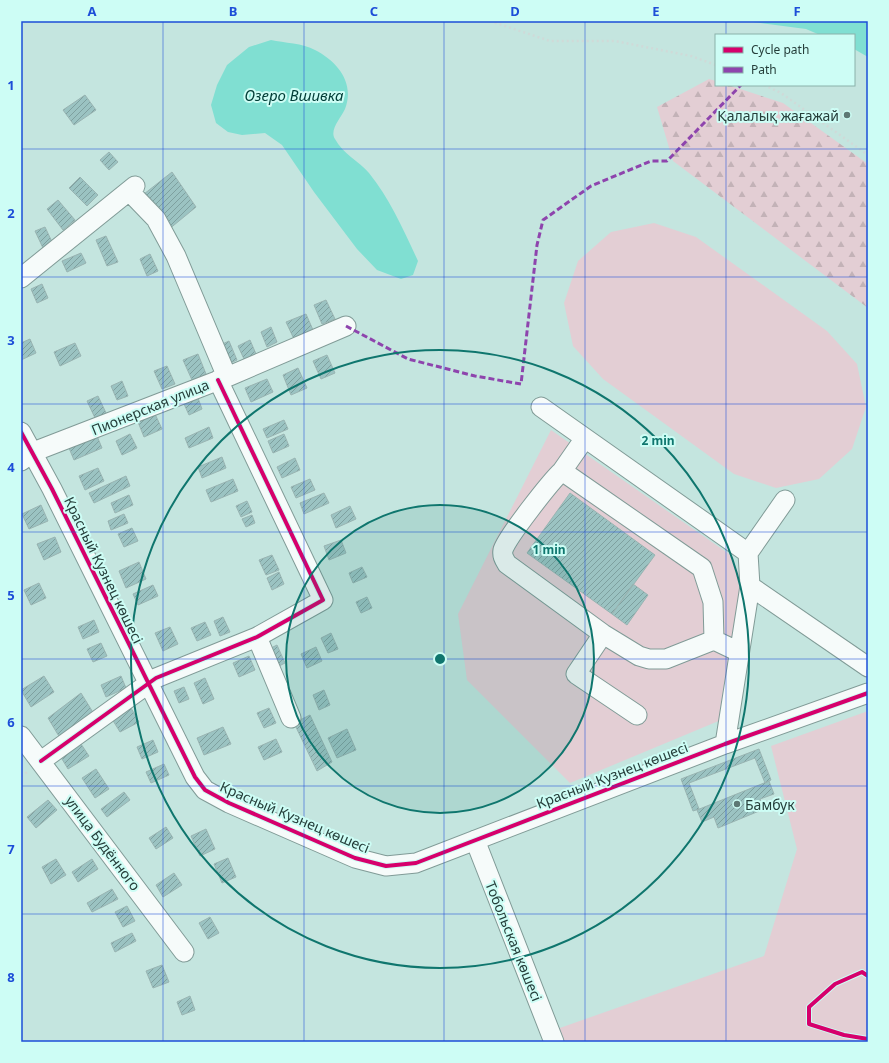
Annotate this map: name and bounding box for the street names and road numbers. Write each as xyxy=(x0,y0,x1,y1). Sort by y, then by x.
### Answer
street label: Пионерская улица xyxy=(88,375,212,439)
street label: Красный Кузнец көшесі xyxy=(60,493,148,647)
street label: Красный Кузнец көшесі xyxy=(533,737,691,813)
street label: Красный Кузнец көшесі xyxy=(217,777,373,857)
street label: улица Будённого xyxy=(61,792,145,894)
street label: Тобольская көшесі xyxy=(481,878,547,1004)

